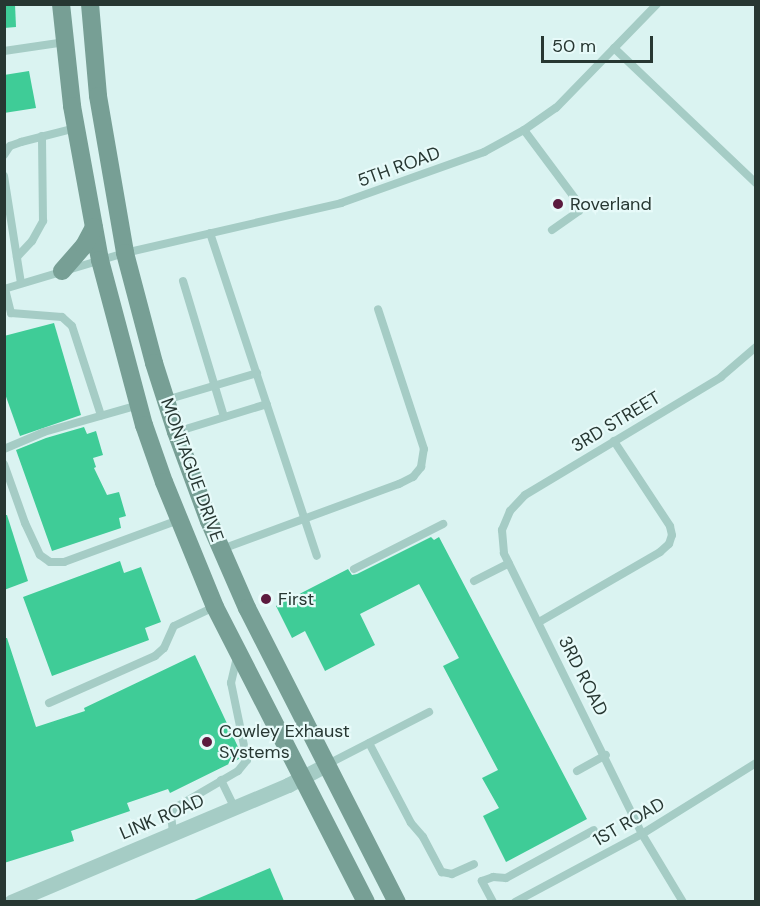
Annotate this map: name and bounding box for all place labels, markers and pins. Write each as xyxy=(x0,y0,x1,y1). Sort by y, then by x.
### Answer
place label: Roverland xyxy=(570,193,652,215)
marker: Roverland xyxy=(551,197,565,211)
place label: First xyxy=(278,588,314,610)
marker: First xyxy=(259,592,273,606)
place label: Cowley Exhaust Systems xyxy=(219,721,350,764)
marker: Cowley Exhaust Systems xyxy=(200,735,214,749)

